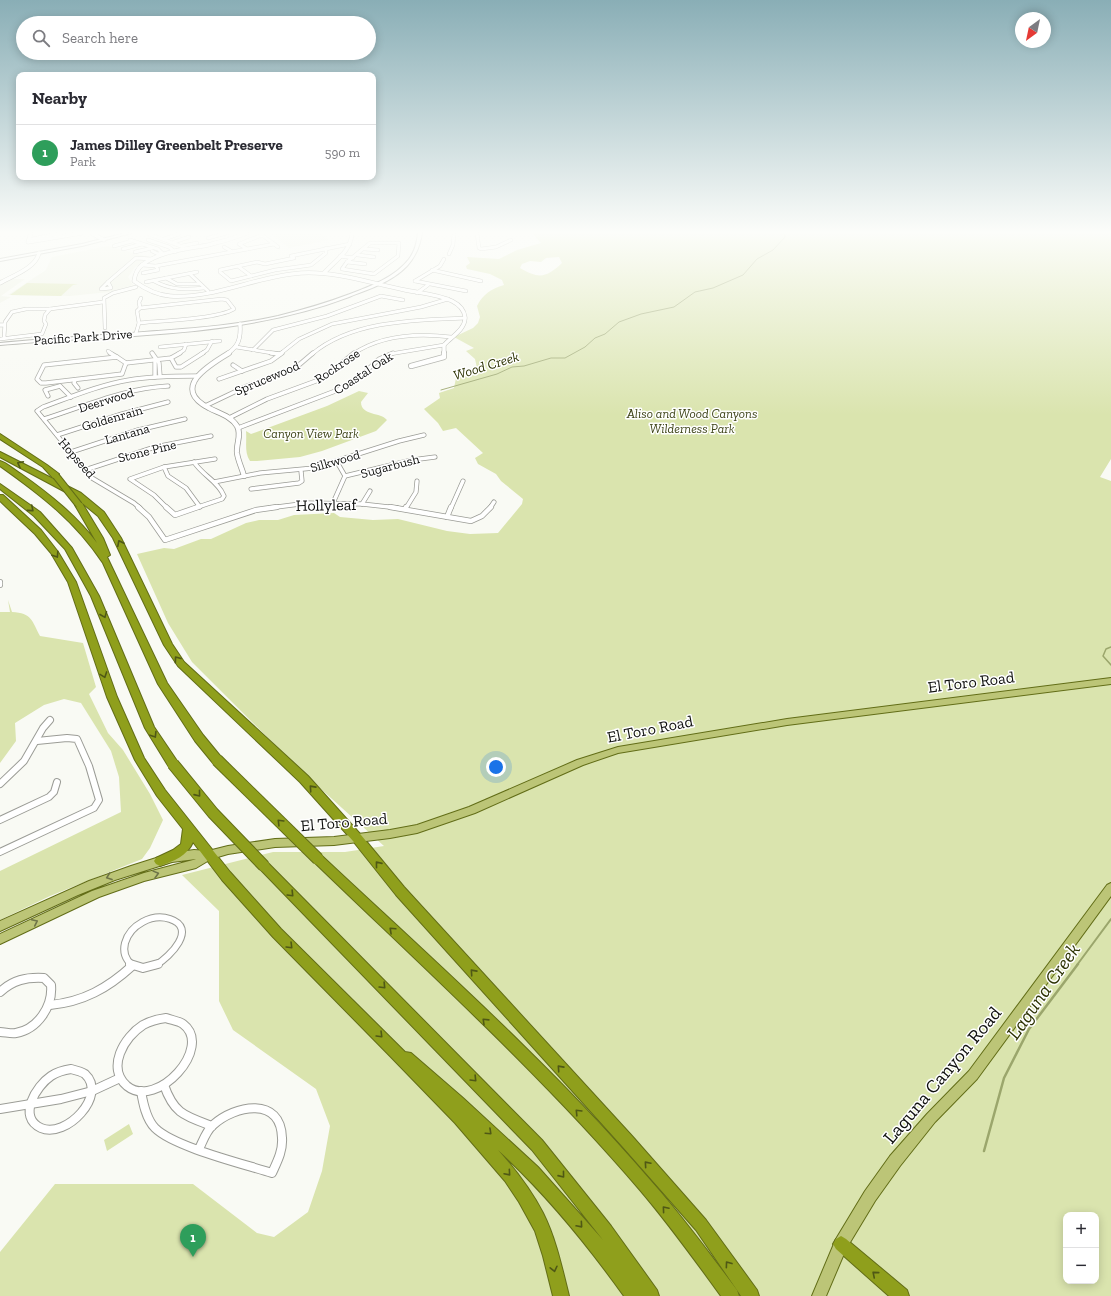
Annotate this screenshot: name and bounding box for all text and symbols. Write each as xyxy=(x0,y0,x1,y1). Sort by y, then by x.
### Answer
north arrow xyxy=(1015,12,1051,48)
search box xyxy=(16,16,376,60)
icon: search xyxy=(30,27,52,49)
text: Search here xyxy=(62,29,138,47)
text: Nearby xyxy=(32,88,87,108)
text: James Dilley Greenbelt Preserve xyxy=(70,136,283,154)
text: 1 xyxy=(42,145,48,160)
text: 590 m xyxy=(325,145,360,160)
text: Park xyxy=(70,154,96,169)
street label: Pacific Park Drive xyxy=(33,326,133,348)
street label: Rockrose xyxy=(312,345,362,387)
street label: Coastal Oak xyxy=(331,348,395,398)
water label: Wood Creek xyxy=(451,348,521,384)
street label: Sprucewood xyxy=(232,358,302,398)
street label: Deerwood xyxy=(76,384,136,416)
street label: Goldenrain xyxy=(80,402,145,434)
park label: Aliso and Wood Canyons Wilderness Park xyxy=(626,406,757,436)
street label: Lantana xyxy=(103,420,152,448)
park label: Canyon View Park xyxy=(263,426,359,441)
street label: Hopseed xyxy=(55,435,99,481)
street label: Stone Pine xyxy=(116,437,178,465)
street label: Silkwood xyxy=(308,447,362,475)
street label: Sugarbush xyxy=(359,451,422,481)
one-way arrow xyxy=(17,462,24,469)
street label: Hollyleaf xyxy=(295,495,358,515)
one-way arrow xyxy=(26,505,34,512)
one-way arrow xyxy=(117,540,125,547)
one-way arrow xyxy=(51,551,59,558)
one-way arrow xyxy=(99,612,107,619)
one-way arrow xyxy=(175,657,182,664)
street label: El Toro Road xyxy=(927,667,1016,697)
one-way arrow xyxy=(100,672,108,679)
street label: El Toro Road xyxy=(605,711,695,747)
one-way arrow xyxy=(150,731,157,738)
your location xyxy=(486,757,506,777)
one-way arrow xyxy=(309,785,316,792)
one-way arrow xyxy=(193,790,200,797)
street label: El Toro Road xyxy=(300,809,388,835)
one-way arrow xyxy=(277,819,285,827)
one-way arrow xyxy=(376,862,383,869)
one-way arrow xyxy=(153,871,159,879)
one-way arrow xyxy=(106,872,113,881)
one-way arrow xyxy=(287,889,294,897)
one-way arrow xyxy=(31,919,39,927)
one-way arrow xyxy=(390,928,397,935)
water label: Laguna Creek xyxy=(1001,938,1085,1044)
one-way arrow xyxy=(285,941,293,949)
one-way arrow xyxy=(471,969,478,976)
one-way arrow xyxy=(378,981,386,989)
street label: Laguna Canyon Road xyxy=(878,1001,1007,1148)
one-way arrow xyxy=(482,1018,490,1026)
one-way arrow xyxy=(375,1030,383,1038)
one-way arrow xyxy=(558,1065,565,1073)
one-way arrow xyxy=(469,1074,477,1082)
one-way arrow xyxy=(575,1109,583,1117)
one-way arrow xyxy=(485,1127,492,1134)
one-way arrow xyxy=(645,1162,652,1169)
one-way arrow xyxy=(503,1168,510,1176)
one-way arrow xyxy=(557,1170,564,1178)
one-way arrow xyxy=(662,1206,669,1214)
map controls xyxy=(1063,1212,1099,1284)
button: + xyxy=(1063,1212,1099,1248)
one-way arrow xyxy=(575,1220,582,1227)
pin: 1 xyxy=(180,1224,206,1257)
button: − xyxy=(1063,1248,1099,1284)
one-way arrow xyxy=(726,1262,733,1269)
one-way arrow xyxy=(550,1266,558,1272)
one-way arrow xyxy=(872,1272,880,1279)

